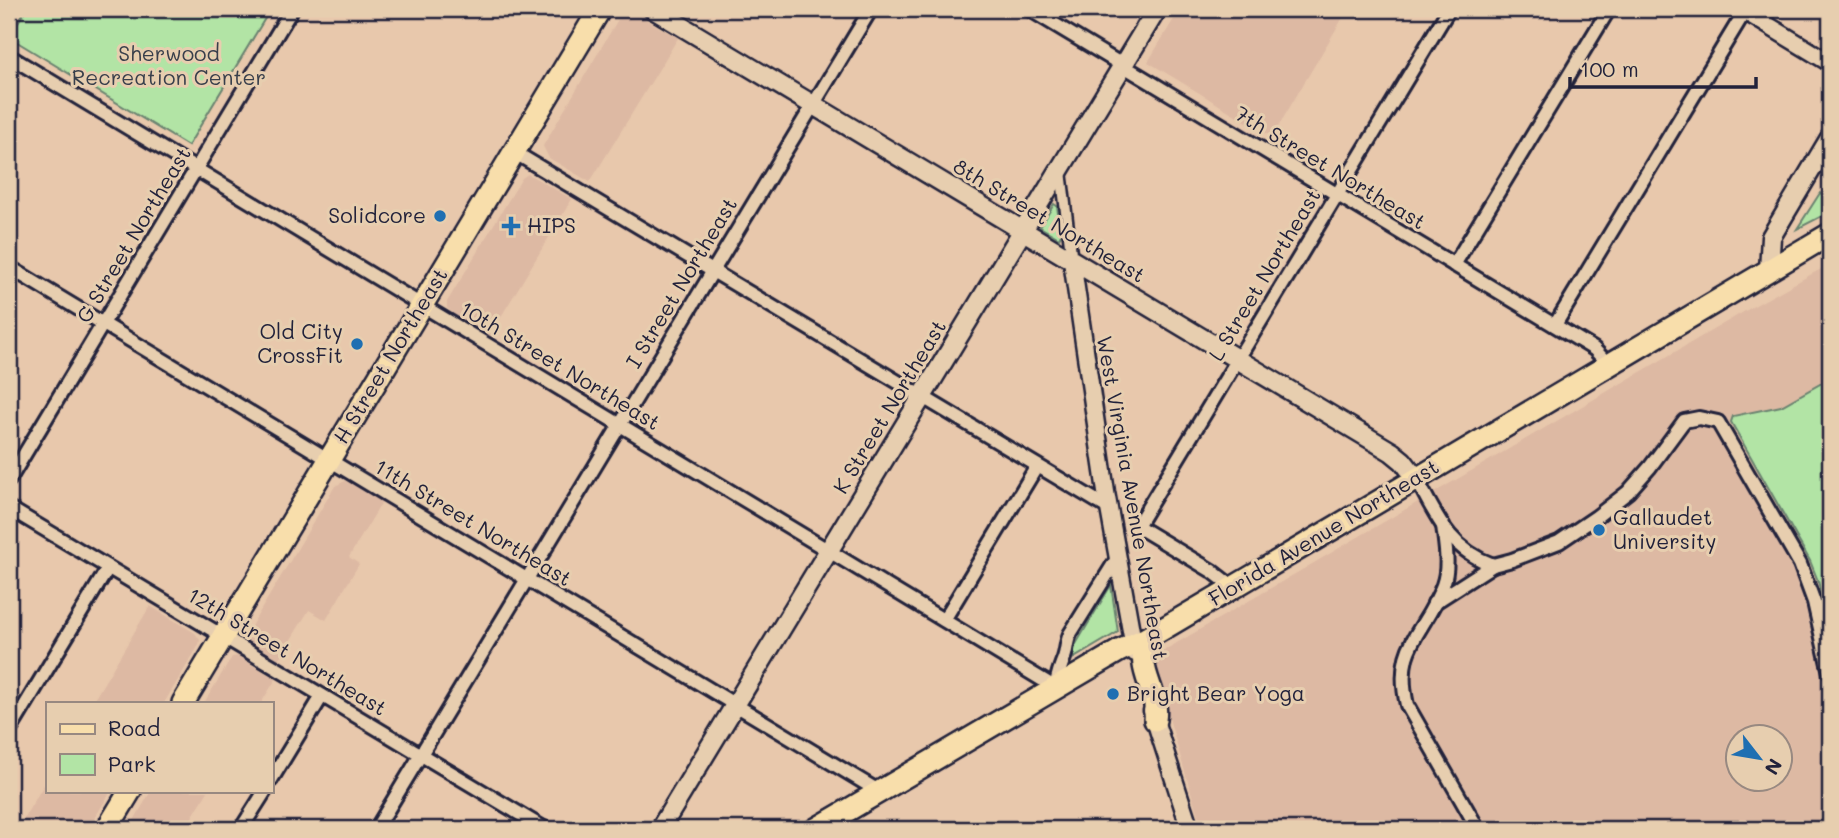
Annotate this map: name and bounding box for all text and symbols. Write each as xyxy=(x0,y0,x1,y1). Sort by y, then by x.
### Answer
park label: Sherwood Recreation Center xyxy=(72,39,266,90)
scale bar xyxy=(1570,46,1755,90)
text: 100 m xyxy=(1580,55,1639,82)
street label: 7th Street Northeast xyxy=(1230,99,1431,234)
street label: G Street Northeast xyxy=(69,141,196,327)
street label: 8th Street Northeast xyxy=(949,152,1151,288)
street label: L Street Northeast xyxy=(1202,183,1326,365)
street label: I Street Northeast xyxy=(619,192,742,373)
place label: Solidcore xyxy=(328,201,426,228)
marker: Solidcore xyxy=(432,208,448,224)
place label: HIPS xyxy=(527,211,576,238)
marker: HIPS xyxy=(501,216,521,236)
street label: H Street Northeast xyxy=(327,262,453,448)
street label: 10th Street Northeast xyxy=(456,294,666,435)
street label: K Street Northeast xyxy=(826,314,951,498)
place label: Old City CrossFit xyxy=(257,317,343,368)
street label: West Virginia Avenue Northeast xyxy=(1092,333,1175,662)
marker: Old City CrossFit xyxy=(349,336,365,352)
street label: 11th Street Northeast xyxy=(370,452,577,591)
street label: Florida Avenue Northeast xyxy=(1203,452,1443,611)
place label: Gallaudet University xyxy=(1613,503,1717,554)
marker: Gallaudet University xyxy=(1591,522,1607,538)
street label: 12th Street Northeast xyxy=(183,581,392,721)
place label: Bright Bear Yoga xyxy=(1127,679,1305,706)
marker: Bright Bear Yoga xyxy=(1105,686,1121,702)
legend xyxy=(46,702,273,792)
text: Road xyxy=(108,714,160,741)
north arrow xyxy=(1724,722,1794,792)
text: Park xyxy=(108,750,156,777)
text: N xyxy=(1760,754,1788,780)

